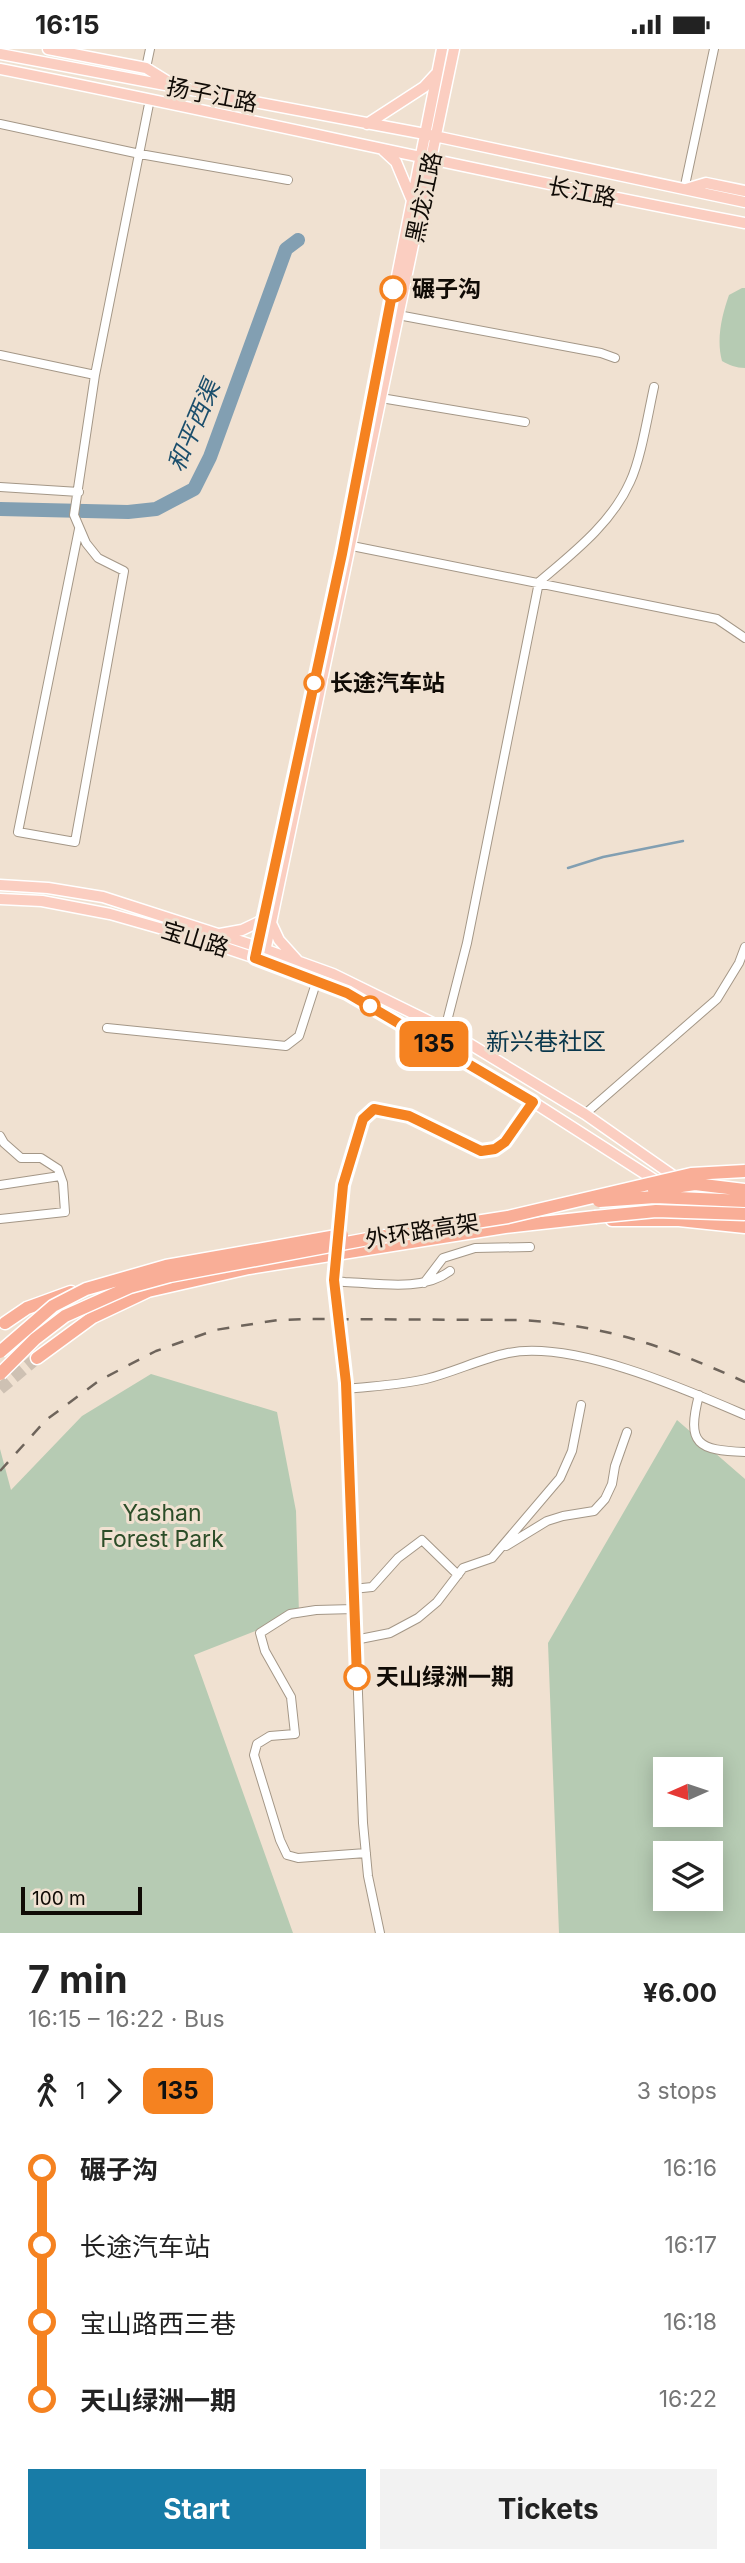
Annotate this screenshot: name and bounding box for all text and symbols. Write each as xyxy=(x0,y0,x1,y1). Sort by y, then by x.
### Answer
text: 16:15 xyxy=(35,9,100,40)
street label: 扬子江路 xyxy=(164,72,260,118)
street label: 黑龙江路 xyxy=(401,149,447,245)
street label: 长江路 xyxy=(545,172,619,212)
place label: 碾子沟 xyxy=(412,275,481,303)
marker: 碾子沟 xyxy=(380,276,406,302)
water label: 和平西渠 xyxy=(161,373,227,476)
place label: 长途汽车站 xyxy=(330,669,445,697)
marker: 长途汽车站 xyxy=(304,673,324,693)
street label: 宝山路 xyxy=(158,916,232,962)
unlabelled marker xyxy=(360,996,380,1016)
line badge: 135 xyxy=(394,1021,474,1067)
district label: 新兴巷社区 xyxy=(486,1027,606,1056)
text: 135 xyxy=(413,1029,455,1058)
street label: 外环路高架 xyxy=(363,1208,481,1254)
park label: Yashan Forest Park xyxy=(100,1499,224,1553)
place label: 天山绿洲一期 xyxy=(376,1663,514,1691)
marker: 天山绿洲一期 xyxy=(344,1664,370,1690)
north arrow xyxy=(653,1757,723,1827)
map controls xyxy=(653,1757,723,1911)
button: layers xyxy=(653,1841,723,1911)
scale bar xyxy=(21,1884,142,1916)
text: 100 m xyxy=(32,1887,86,1910)
text: 7 min xyxy=(28,1956,128,2002)
text: ¥6.00 xyxy=(643,1977,717,2008)
text: 16:15 – 16:22 · Bus xyxy=(28,2005,225,2033)
icon: walk xyxy=(28,2072,66,2110)
icon: forward xyxy=(95,2072,133,2110)
text: 135 xyxy=(157,2076,199,2105)
text: 1 xyxy=(76,2077,85,2105)
text: 3 stops xyxy=(637,2077,717,2105)
text: 碾子沟 xyxy=(80,2154,158,2185)
text: 16:16 xyxy=(663,2154,717,2182)
text: 长途汽车站 xyxy=(80,2231,210,2262)
text: 16:17 xyxy=(664,2231,717,2259)
text: 宝山路西三巷 xyxy=(80,2308,236,2339)
text: 16:18 xyxy=(663,2308,717,2336)
text: 天山绿洲一期 xyxy=(80,2385,236,2416)
text: 16:22 xyxy=(659,2385,717,2413)
button: Start xyxy=(28,2469,366,2549)
button: Tickets xyxy=(380,2469,717,2549)

